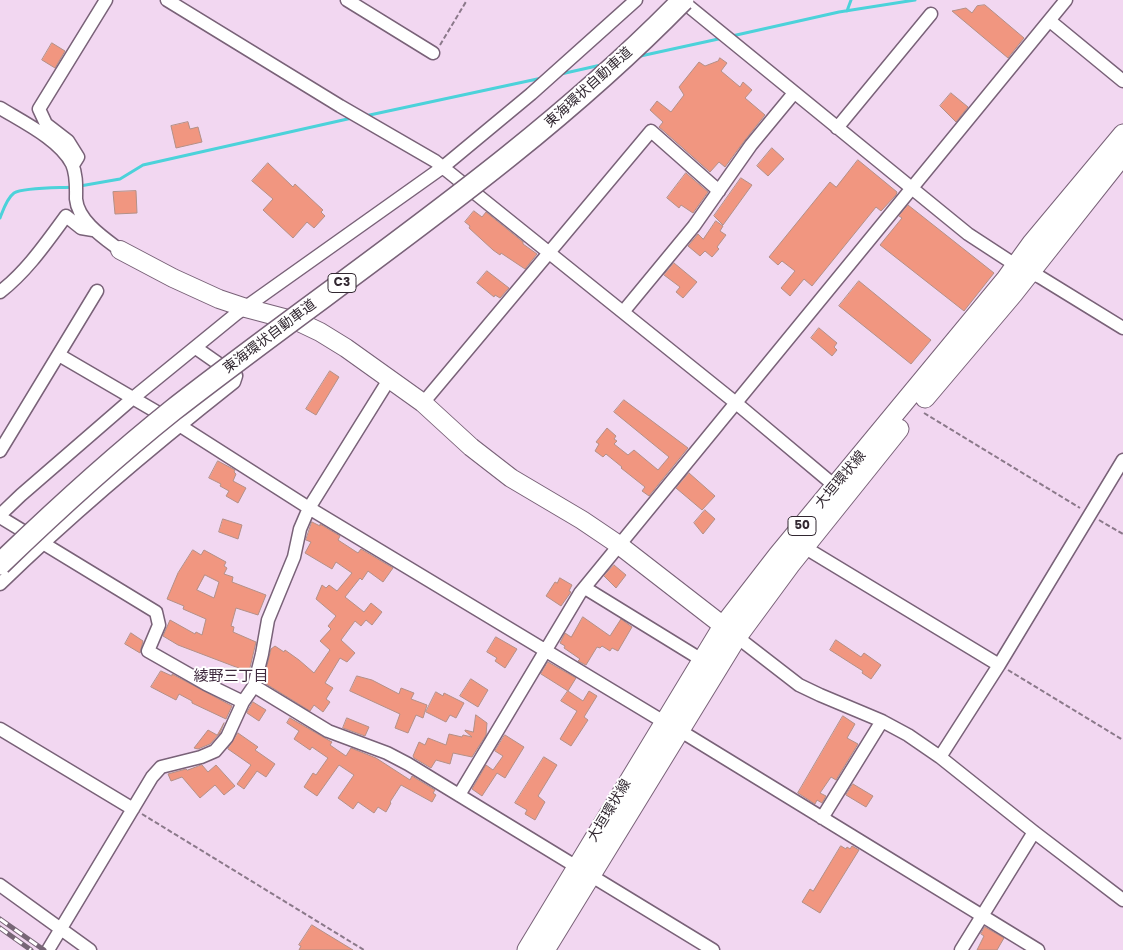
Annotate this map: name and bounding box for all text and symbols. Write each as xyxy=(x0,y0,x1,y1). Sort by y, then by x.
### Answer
street label: 東海環状自動車道 xyxy=(542,44,636,132)
road number: C3 xyxy=(328,274,356,292)
street label: 東海環状自動車道 xyxy=(220,297,320,377)
street label: 大垣環状線 xyxy=(812,448,870,512)
road number: 50 xyxy=(788,516,816,536)
district label: 綾野三丁目 xyxy=(194,668,268,686)
street label: 大垣環状線 xyxy=(585,777,635,845)

